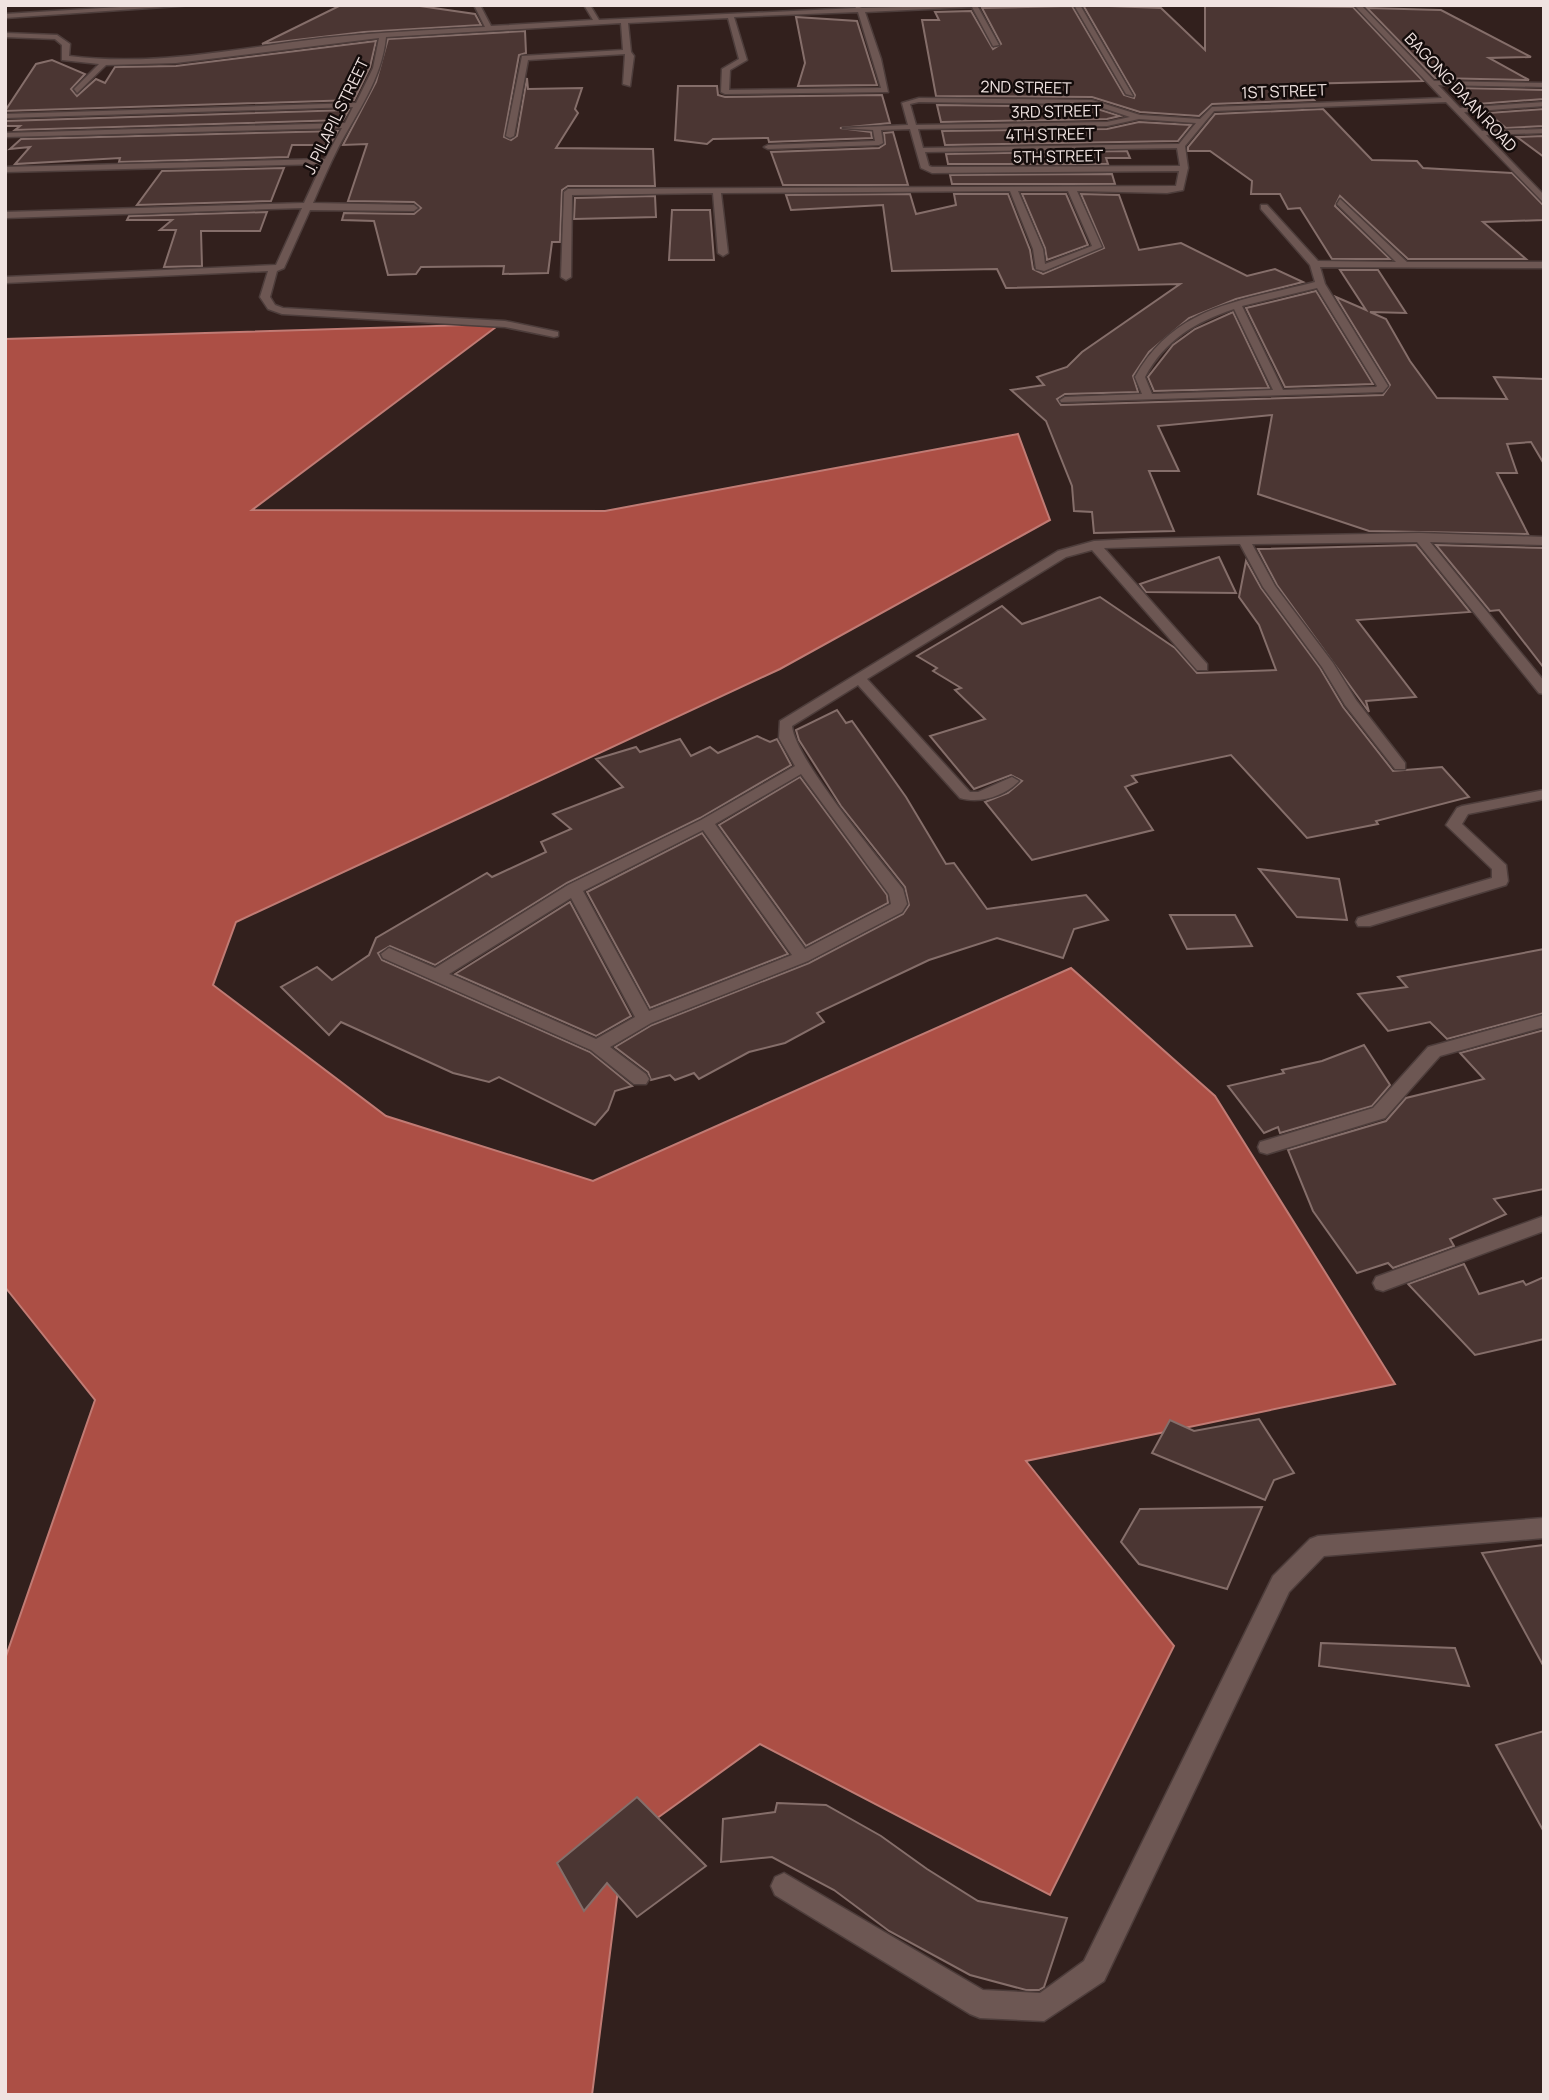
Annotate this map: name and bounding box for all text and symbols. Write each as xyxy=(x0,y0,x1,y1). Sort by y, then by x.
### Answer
street label: BAGONG DAAN ROAD xyxy=(1400,28,1522,157)
street label: J. PILAPIL STREET xyxy=(298,54,374,178)
street label: 2ND STREET xyxy=(980,75,1072,99)
street label: 1ST STREET xyxy=(1241,78,1328,103)
street label: 3RD STREET xyxy=(1011,99,1102,123)
street label: 4TH STREET xyxy=(1005,122,1095,146)
street label: 5TH STREET xyxy=(1013,144,1104,168)

